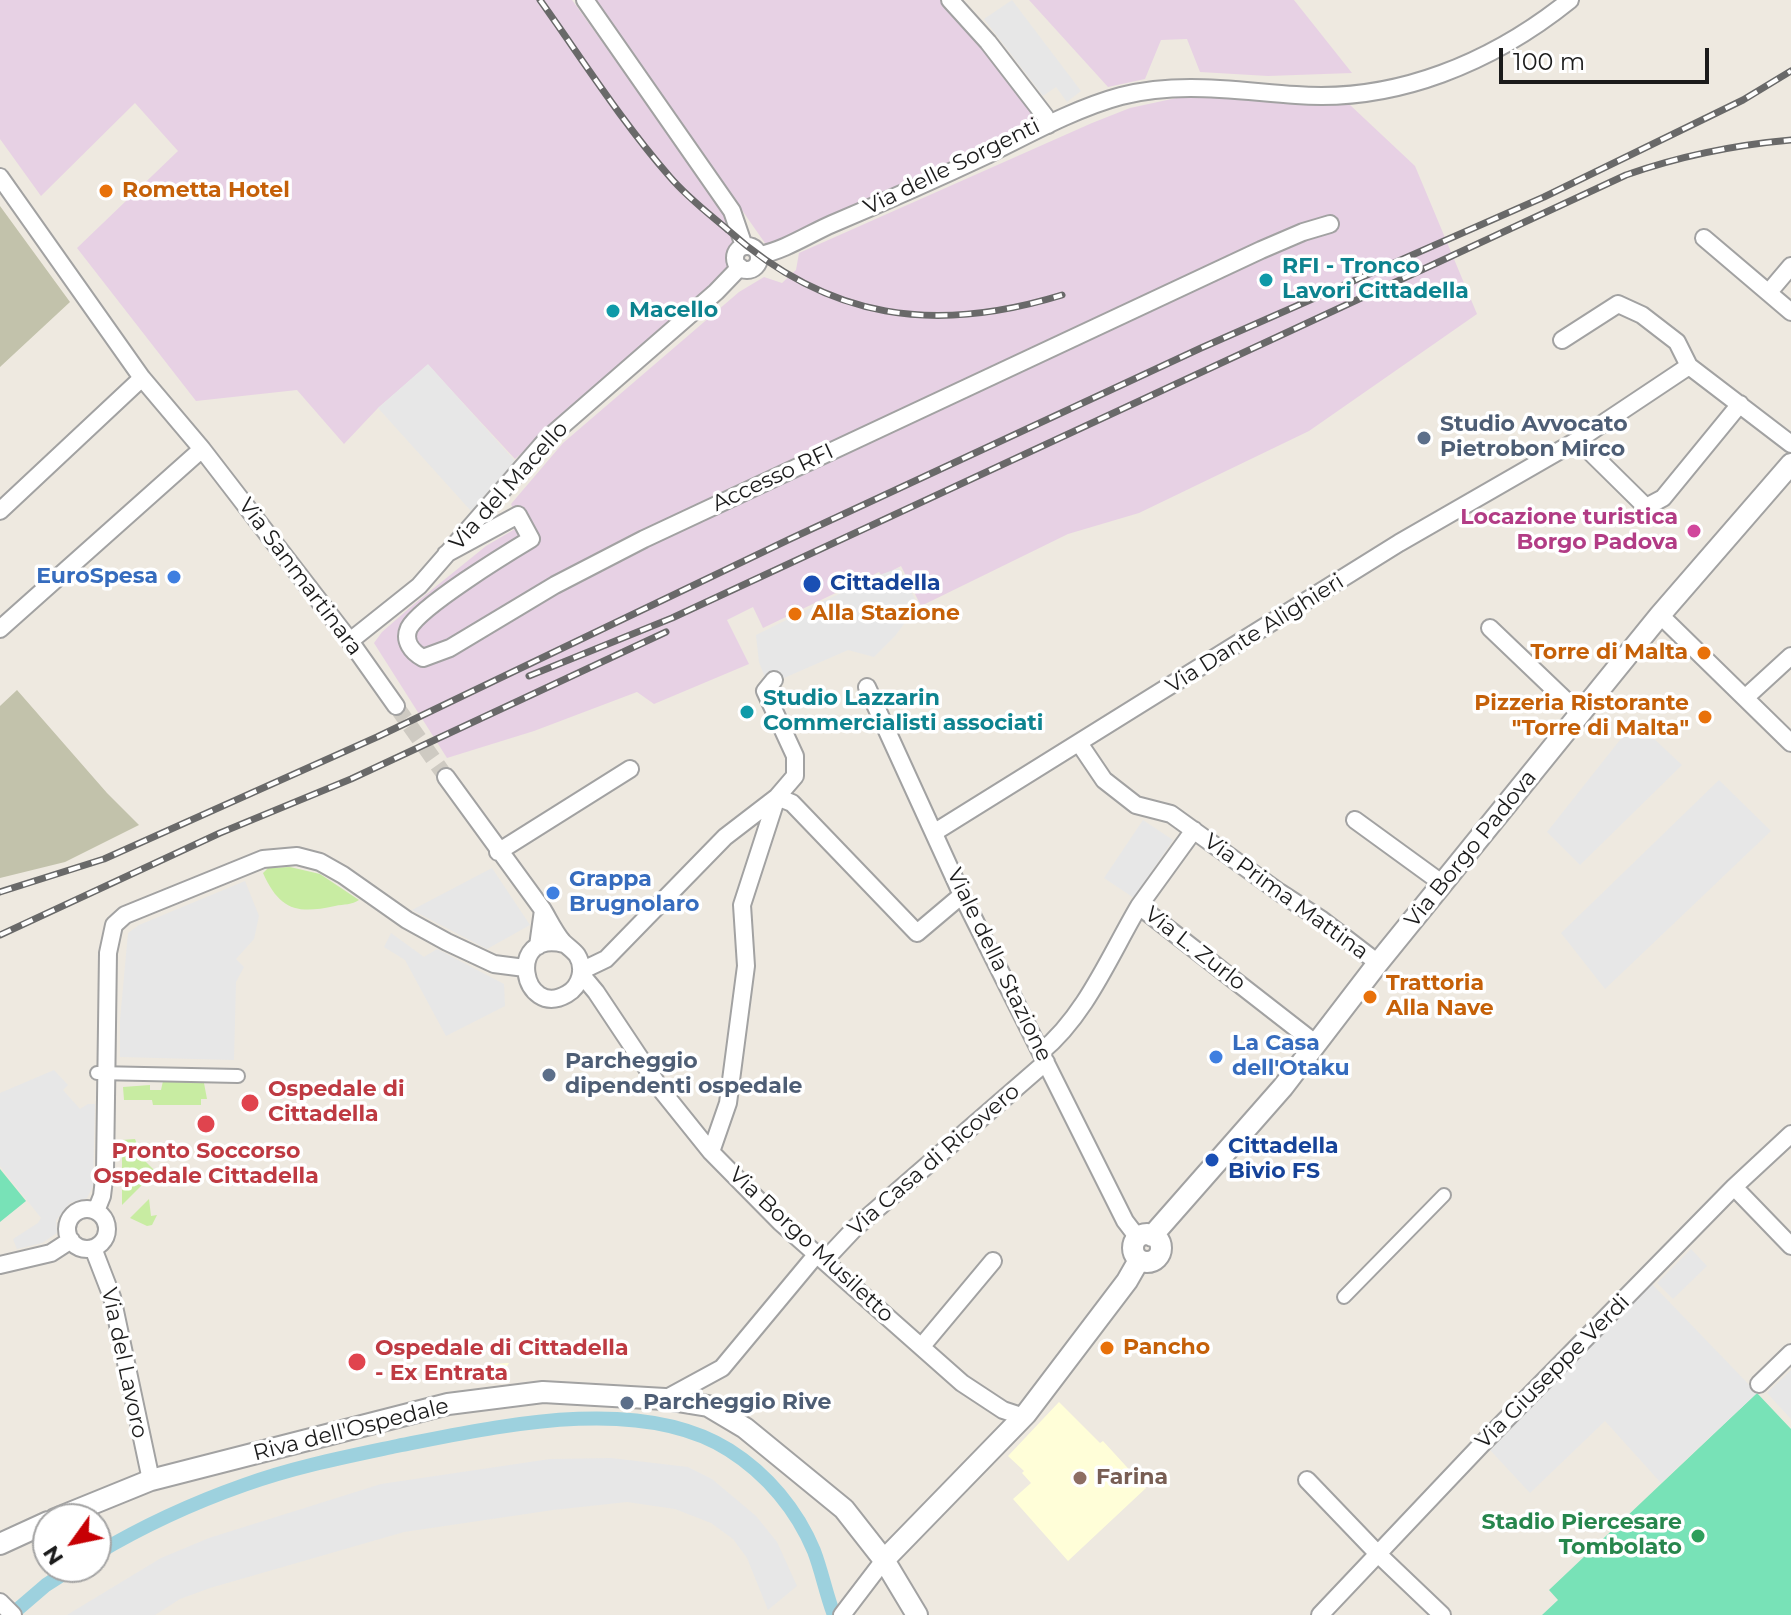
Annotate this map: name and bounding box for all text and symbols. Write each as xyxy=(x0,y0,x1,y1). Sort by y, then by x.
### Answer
scale bar xyxy=(1503,32,1713,82)
text: 100 m xyxy=(1513,47,1585,76)
street label: Via delle Sorgenti xyxy=(860,113,1044,221)
place label: Rometta Hotel xyxy=(122,178,290,204)
marker: Rometta Hotel xyxy=(97,182,115,200)
place label: RFI - Tronco Lavori Cittadella xyxy=(1282,254,1469,306)
marker: RFI - Tronco Lavori Cittadella xyxy=(1257,271,1275,289)
place label: Macello xyxy=(629,298,718,324)
marker: Macello xyxy=(604,302,622,320)
place label: Studio Avvocato Pietrobon Mirco xyxy=(1440,412,1628,464)
street label: Via del Macello xyxy=(444,416,574,556)
marker: Studio Avvocato Pietrobon Mirco xyxy=(1415,429,1433,447)
street label: Accesso RFI xyxy=(708,438,838,518)
street label: Via Sanmartinara xyxy=(232,493,368,661)
place label: Locazione turistica Borgo Padova xyxy=(1460,505,1678,556)
marker: Locazione turistica Borgo Padova xyxy=(1685,522,1703,540)
place label: EuroSpesa xyxy=(36,564,158,590)
marker: EuroSpesa xyxy=(165,568,183,586)
street label: Via Dante Alighieri xyxy=(1161,569,1349,699)
place label: Cittadella xyxy=(830,571,941,597)
marker: Cittadella xyxy=(801,573,823,595)
place label: Alla Stazione xyxy=(811,601,960,627)
marker: Alla Stazione xyxy=(786,605,804,623)
place label: Torre di Malta xyxy=(1530,640,1688,666)
marker: Torre di Malta xyxy=(1695,644,1713,662)
place label: Studio Lazzarin Commercialisti associati xyxy=(763,686,1043,738)
place label: Pizzeria Ristorante "Torre di Malta" xyxy=(1474,691,1689,742)
marker: Studio Lazzarin Commercialisti associati xyxy=(738,703,756,721)
marker: Pizzeria Ristorante "Torre di Malta" xyxy=(1696,708,1714,726)
street label: Via Borgo Padova xyxy=(1400,765,1542,933)
street label: Via Prima Mattina xyxy=(1199,828,1373,966)
street label: Viale della Stazione xyxy=(941,864,1057,1066)
place label: Grappa Brugnolaro xyxy=(569,867,699,918)
marker: Grappa Brugnolaro xyxy=(544,884,562,902)
street label: Via L. Zurlo xyxy=(1139,901,1251,997)
place label: Trattoria Alla Nave xyxy=(1386,971,1494,1022)
marker: Trattoria Alla Nave xyxy=(1361,988,1379,1006)
place label: La Casa dell'Otaku xyxy=(1232,1031,1350,1082)
marker: La Casa dell'Otaku xyxy=(1207,1048,1225,1066)
place label: Parcheggio dipendenti ospedale xyxy=(565,1049,802,1100)
marker: Parcheggio dipendenti ospedale xyxy=(540,1066,558,1084)
place label: Ospedale di Cittadella xyxy=(268,1077,405,1128)
street label: Via Casa di Ricovero xyxy=(843,1078,1025,1242)
marker: Ospedale di Cittadella xyxy=(239,1092,261,1114)
marker: Pronto Soccorso Ospedale Cittadella xyxy=(195,1113,217,1135)
place label: Cittadella Bivio FS xyxy=(1228,1134,1339,1186)
place label: Pronto Soccorso Ospedale Cittadella xyxy=(93,1139,319,1190)
marker: Cittadella Bivio FS xyxy=(1203,1151,1221,1169)
street label: Via Borgo Musiletto xyxy=(723,1162,899,1328)
street label: Via del Lavoro xyxy=(95,1285,153,1441)
street label: Via Giuseppe Verdi xyxy=(1470,1289,1636,1455)
place label: Pancho xyxy=(1123,1335,1210,1361)
place label: Ospedale di Cittadella - Ex Entrata xyxy=(375,1336,629,1388)
marker: Pancho xyxy=(1098,1339,1116,1357)
marker: Ospedale di Cittadella - Ex Entrata xyxy=(346,1351,368,1373)
place label: Parcheggio Rive xyxy=(643,1390,831,1416)
street label: Riva dell'Ospedale xyxy=(250,1393,452,1467)
marker: Parcheggio Rive xyxy=(618,1394,636,1412)
place label: Farina xyxy=(1096,1465,1168,1491)
marker: Farina xyxy=(1071,1469,1089,1487)
north arrow xyxy=(32,1503,112,1583)
place label: Stadio Piercesare Tombolato xyxy=(1482,1510,1682,1562)
marker: Stadio Piercesare Tombolato xyxy=(1689,1527,1707,1545)
text: N xyxy=(37,1540,69,1570)

